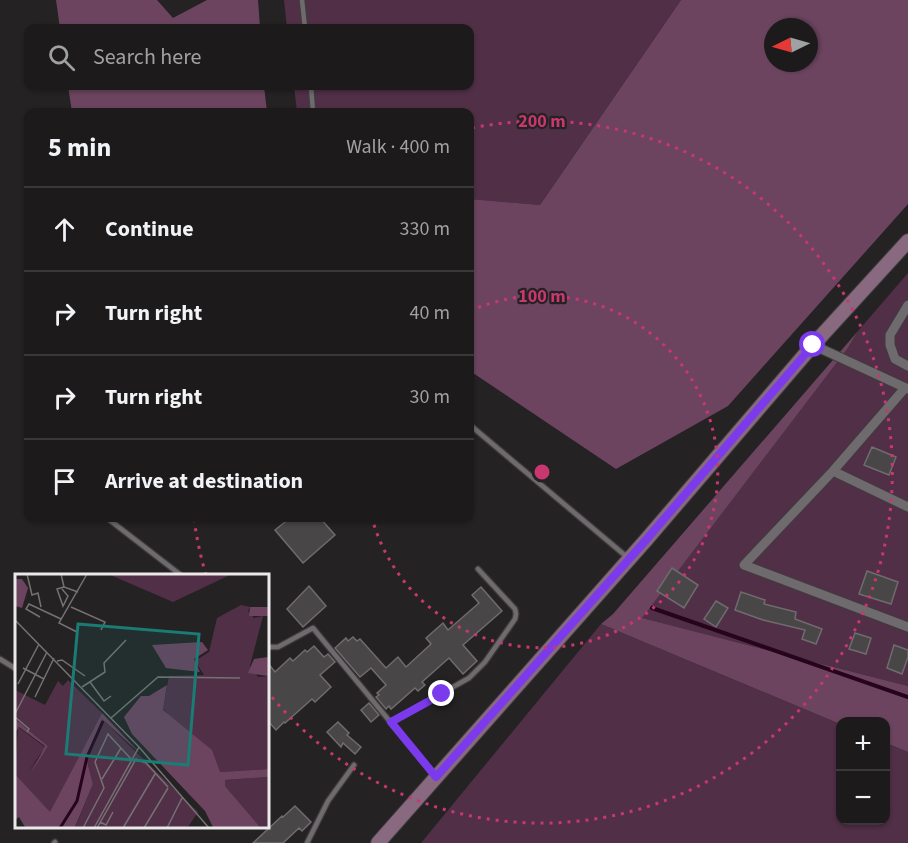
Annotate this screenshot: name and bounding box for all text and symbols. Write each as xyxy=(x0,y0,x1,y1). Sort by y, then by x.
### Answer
north arrow xyxy=(764,18,818,72)
search box xyxy=(24,24,474,90)
icon: search xyxy=(45,41,78,74)
text: Search here xyxy=(93,41,201,73)
text: 200 m xyxy=(518,109,566,134)
text: 5 min xyxy=(48,129,111,166)
text: Walk · 400 m xyxy=(346,133,450,161)
icon: ahead xyxy=(48,213,81,246)
text: Continue xyxy=(105,213,194,245)
text: 330 m xyxy=(400,215,450,243)
text: 100 m xyxy=(518,284,566,309)
icon: right xyxy=(48,297,81,330)
text: Turn right xyxy=(105,297,202,329)
text: 40 m xyxy=(410,299,450,327)
route start xyxy=(799,331,825,357)
icon: right xyxy=(48,381,81,414)
text: Turn right xyxy=(105,381,202,413)
text: 30 m xyxy=(410,383,450,411)
centre of rings xyxy=(532,462,552,482)
icon: arrive xyxy=(48,465,81,498)
text: Arrive at destination xyxy=(105,465,303,497)
inset map xyxy=(15,574,268,828)
route end xyxy=(428,680,454,706)
map controls xyxy=(836,717,890,825)
button: + xyxy=(836,717,890,771)
button: − xyxy=(836,771,890,825)

